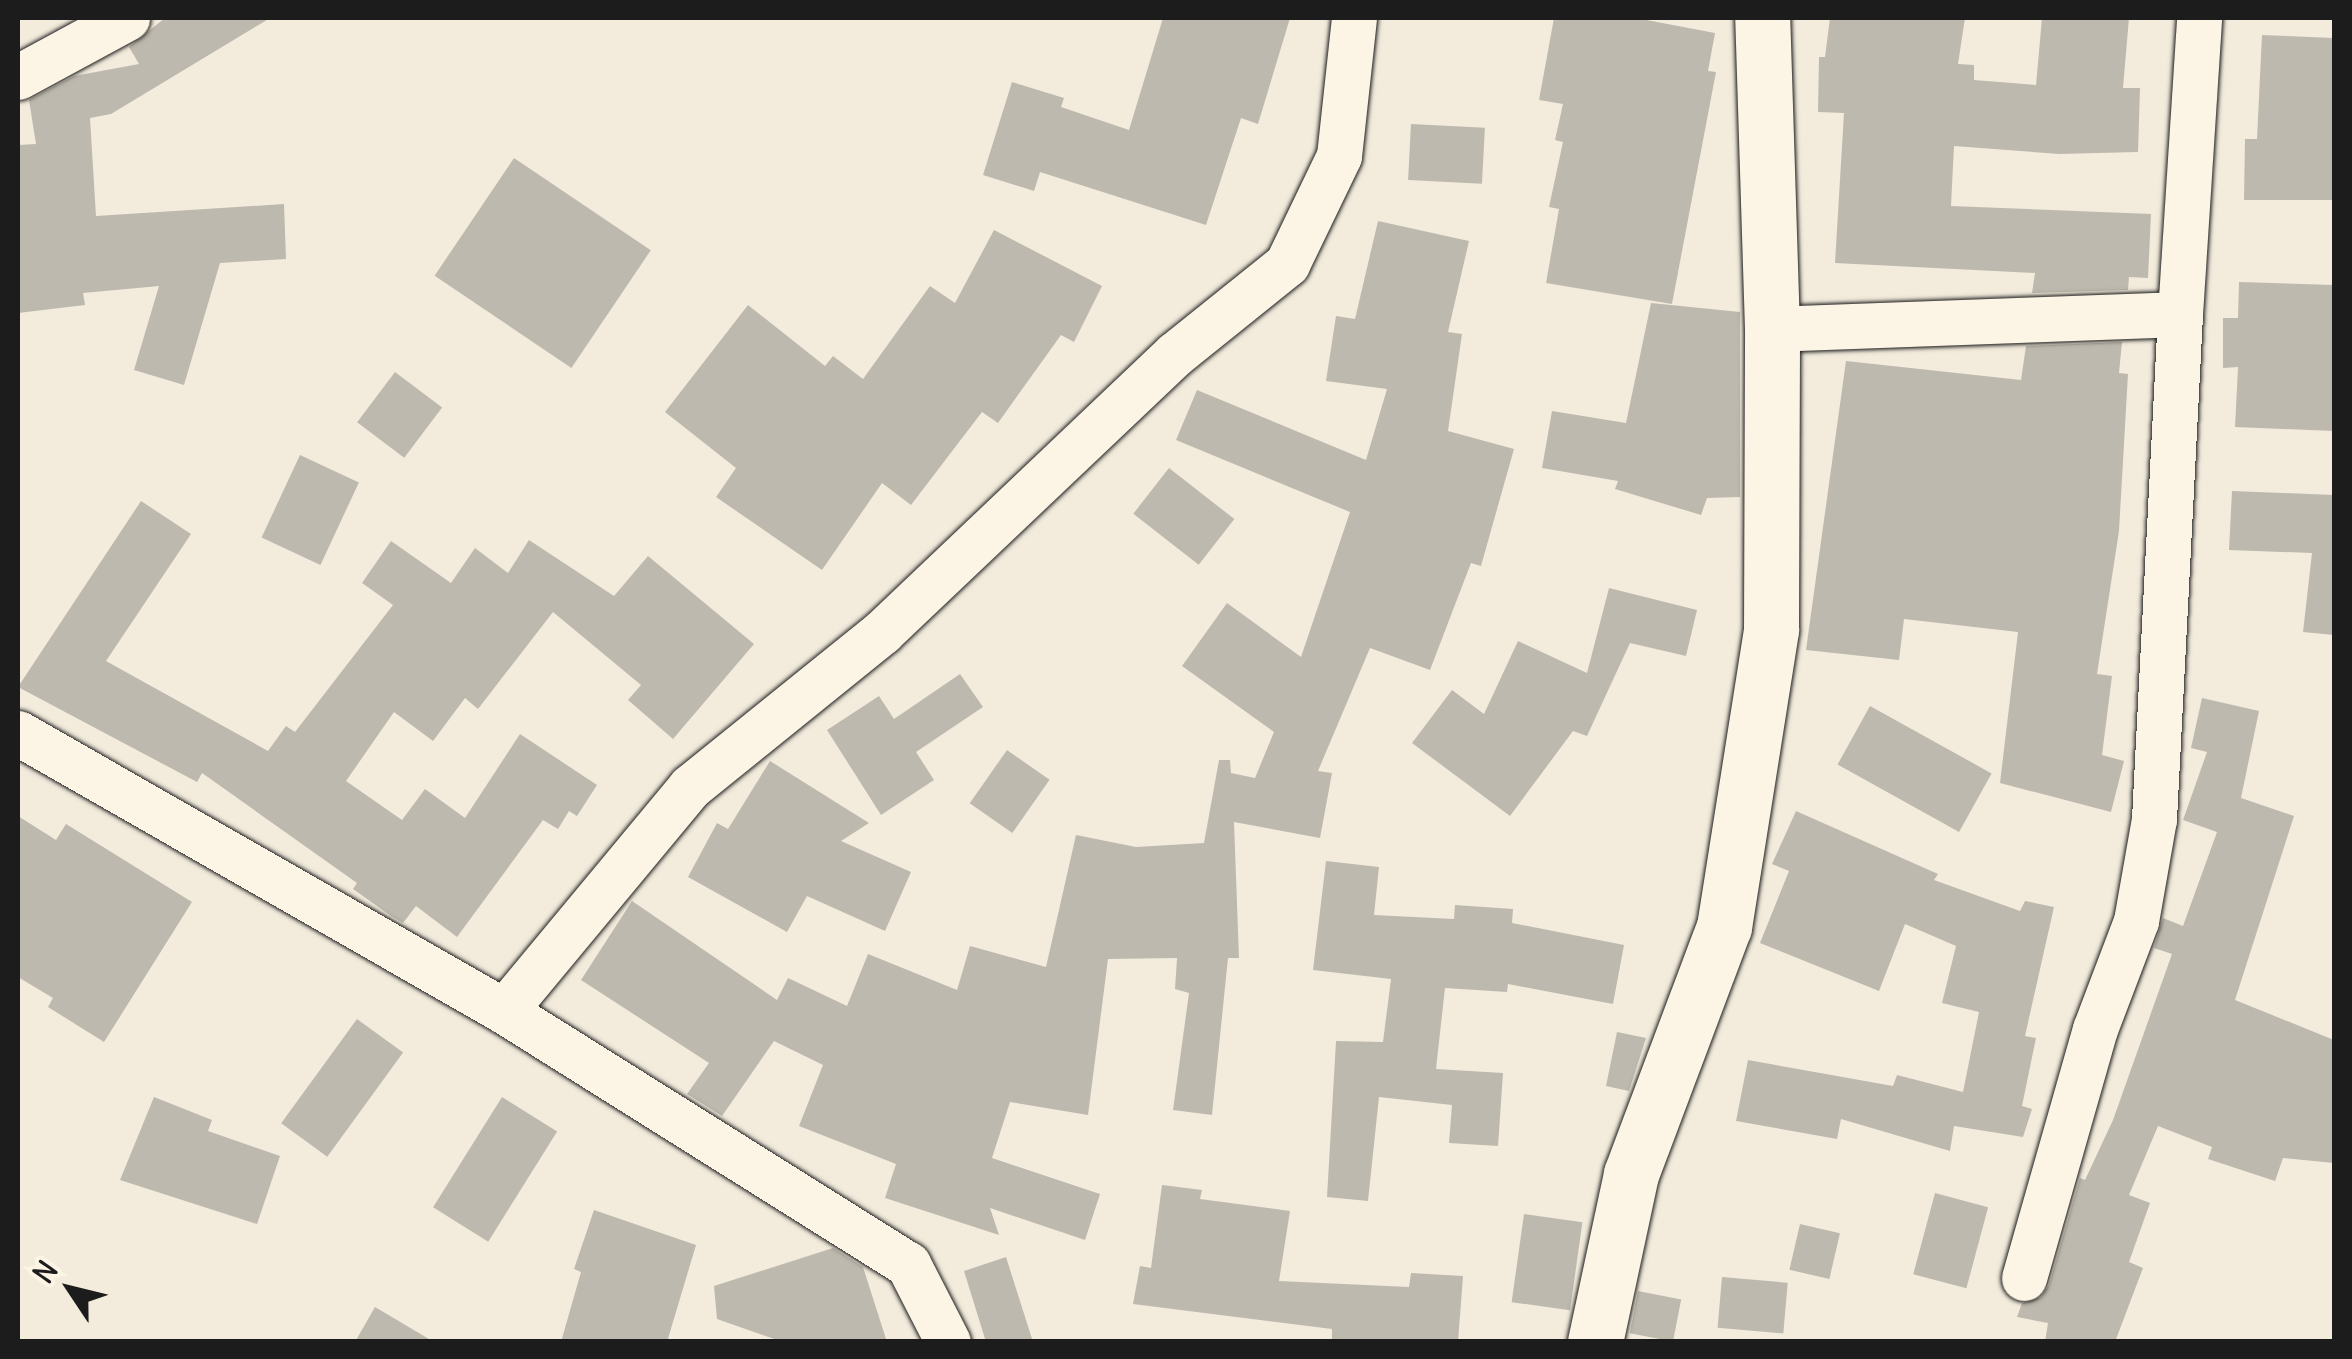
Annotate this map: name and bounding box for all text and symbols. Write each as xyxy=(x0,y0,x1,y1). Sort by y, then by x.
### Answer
north arrow xyxy=(20,1239,120,1339)
text: N xyxy=(25,1254,66,1290)

